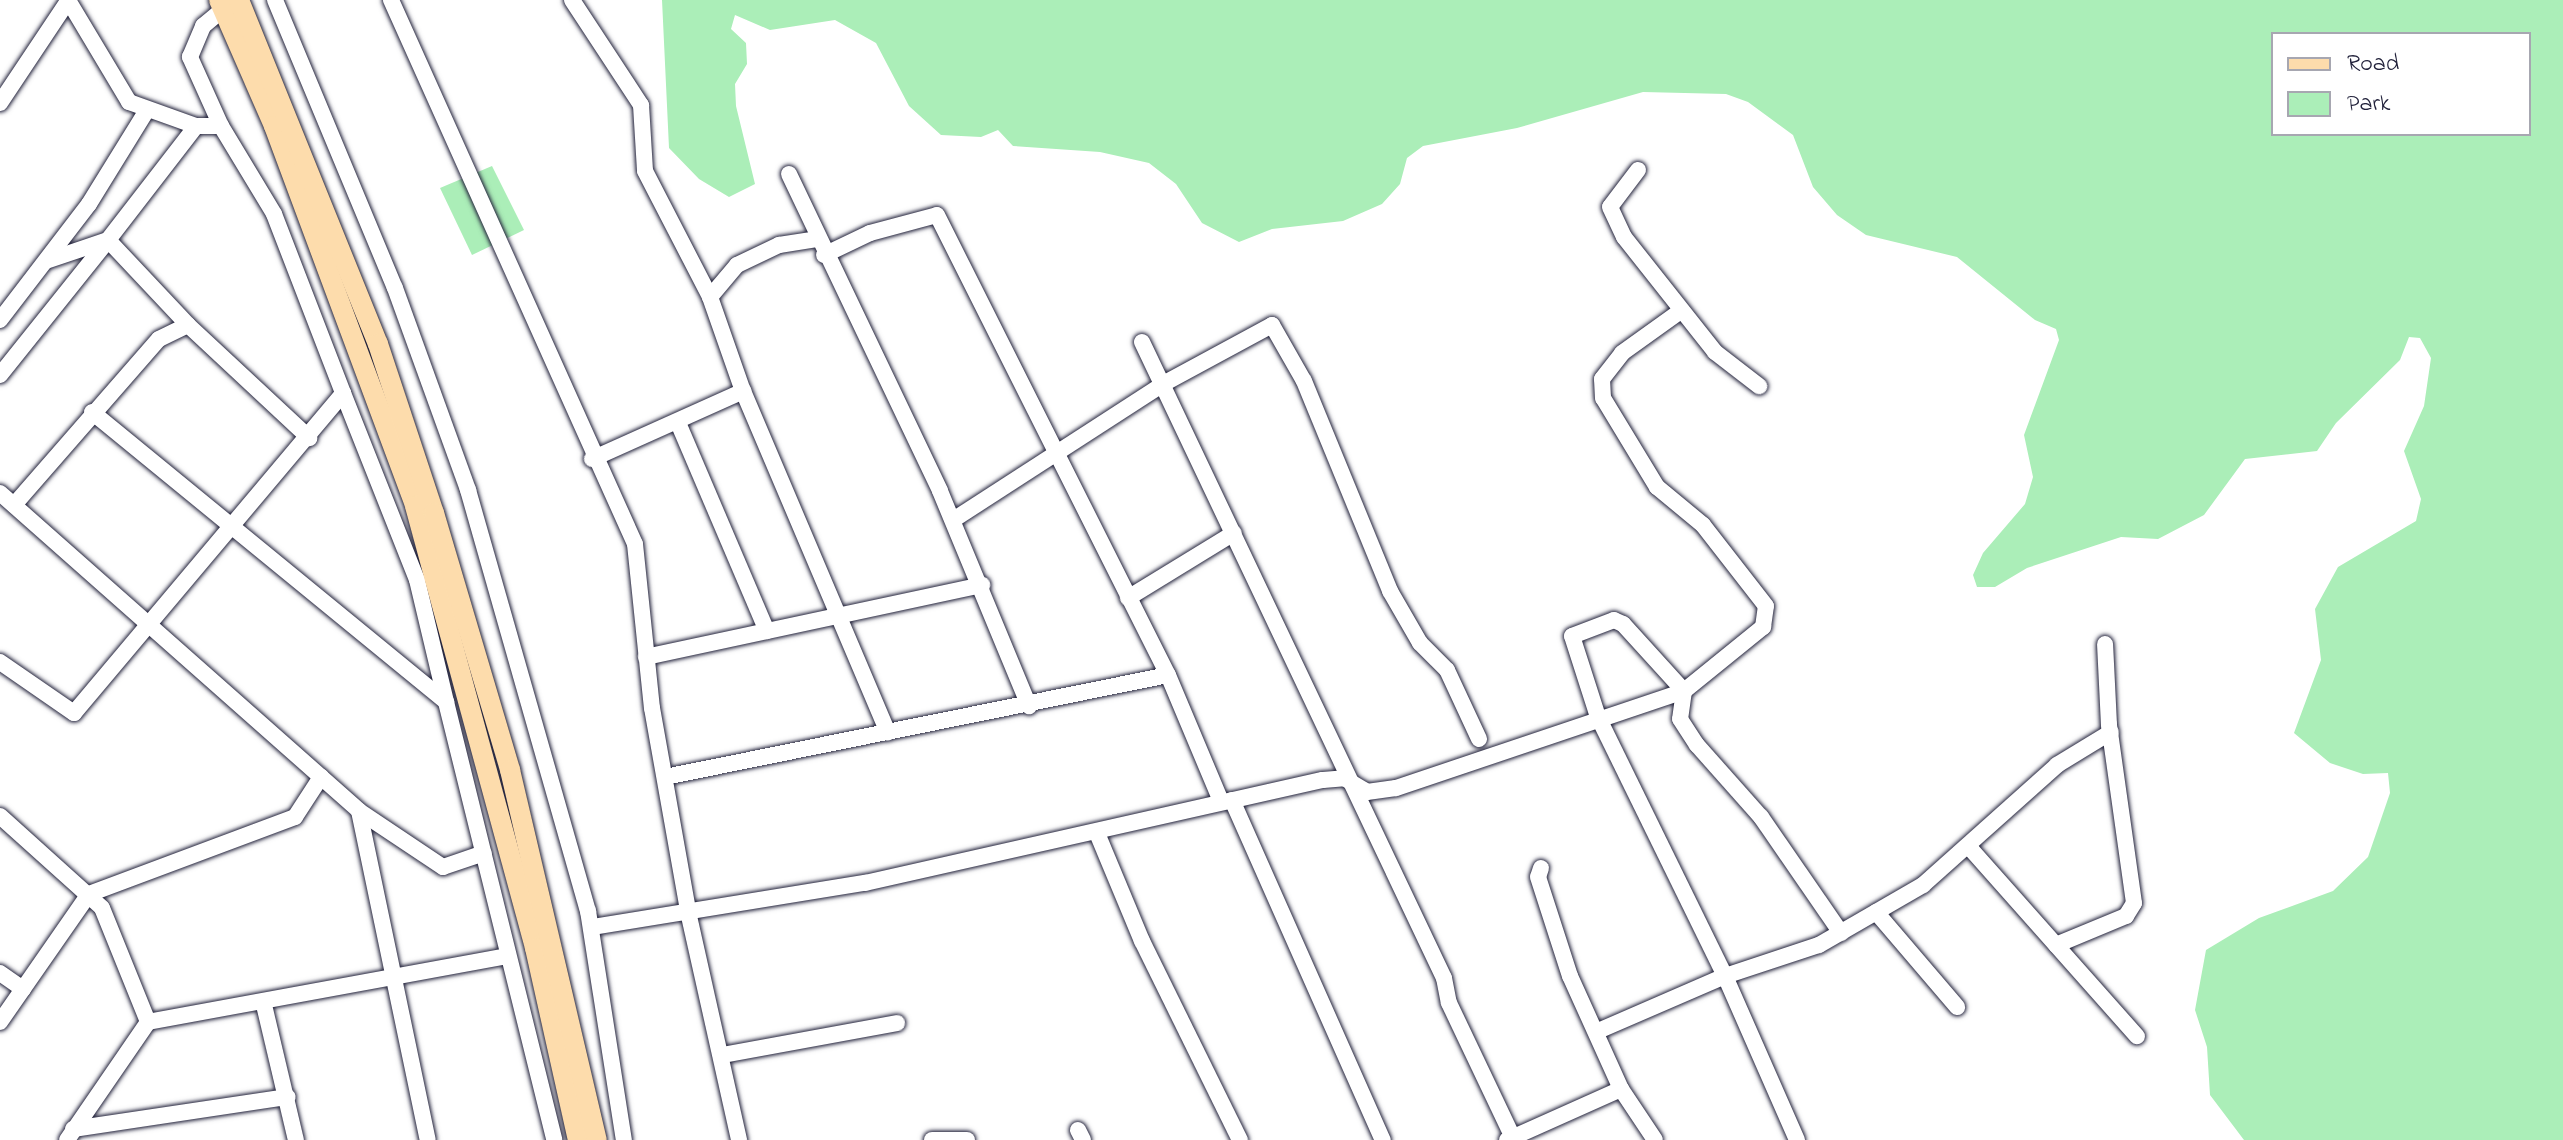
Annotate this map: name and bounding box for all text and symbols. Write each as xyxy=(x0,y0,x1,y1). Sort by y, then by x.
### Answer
legend xyxy=(2271,32,2531,136)
text: Road xyxy=(2347,47,2399,82)
text: Park xyxy=(2347,87,2390,122)

